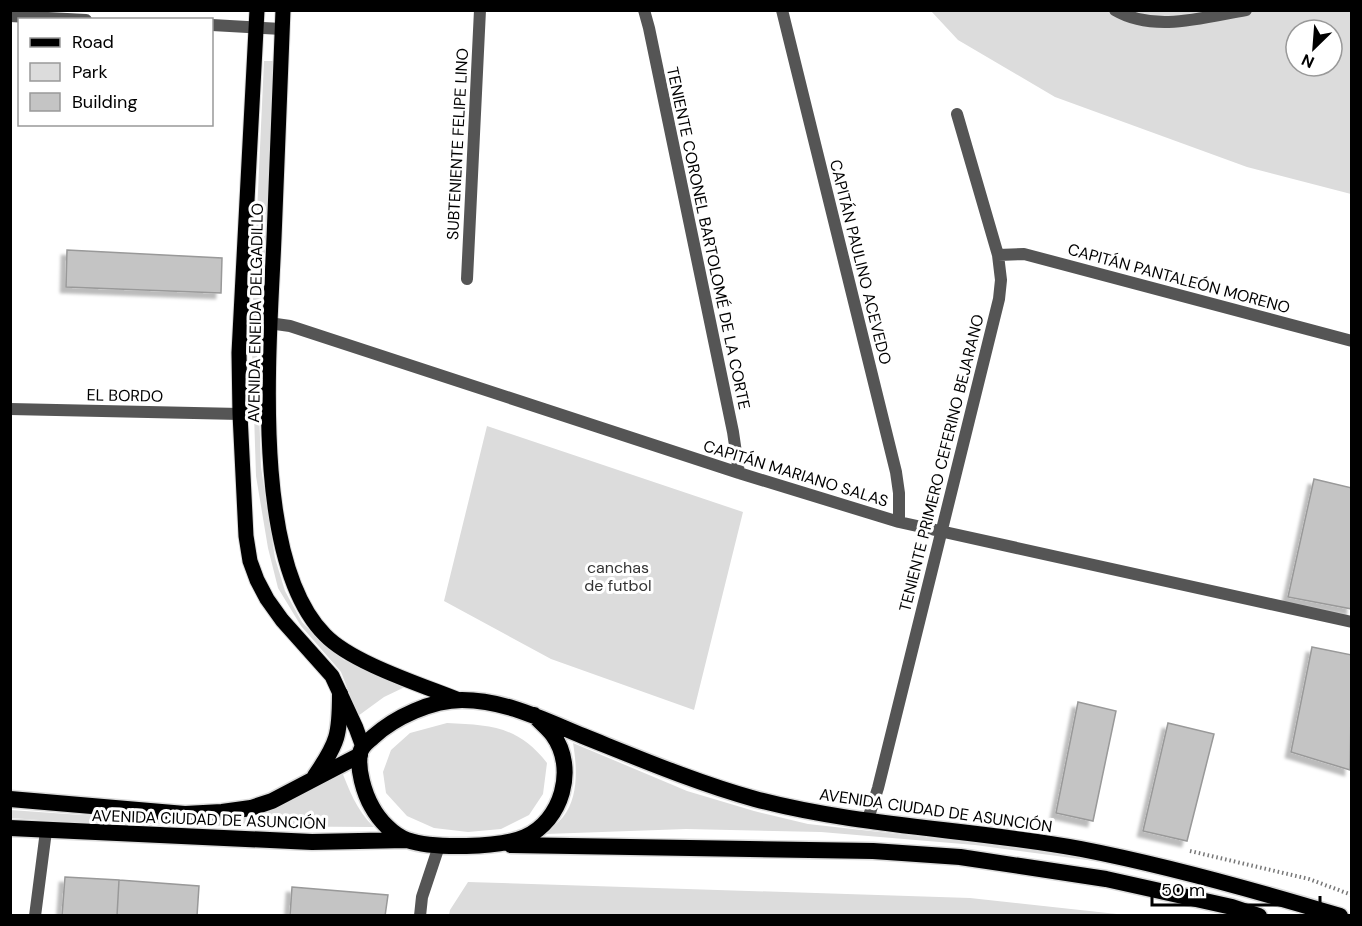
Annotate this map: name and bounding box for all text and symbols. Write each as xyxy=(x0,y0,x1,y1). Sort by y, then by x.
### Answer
legend xyxy=(18,18,213,126)
north arrow xyxy=(1284,18,1344,78)
text: Road xyxy=(72,30,114,54)
street label: SUBTENIENTE FELIPE LINO xyxy=(442,47,473,241)
text: N xyxy=(1298,49,1318,73)
text: Park xyxy=(72,60,108,84)
street label: TENIENTE CORONEL BARTOLOMÉ DE LA CORTE xyxy=(662,65,755,411)
text: Building xyxy=(72,90,137,114)
street label: CAPITÁN PAULINO ACEVEDO xyxy=(825,157,896,367)
street label: AVENIDA ENEIDA DELGADILLO xyxy=(243,203,268,423)
street label: CAPITÁN PANTALEÓN MORENO xyxy=(1065,239,1292,318)
street label: TENIENTE PRIMERO CEFERINO BEJARANO xyxy=(894,312,989,614)
street label: EL BORDO xyxy=(86,384,163,407)
street label: CAPITÁN MARIANO SALAS xyxy=(701,435,891,512)
park label: canchas de futbol xyxy=(584,557,652,596)
street label: AVENIDA CIUDAD DE ASUNCIÓN xyxy=(818,784,1054,837)
street label: AVENIDA CIUDAD DE ASUNCIÓN xyxy=(91,805,327,834)
scale bar xyxy=(1152,869,1320,907)
text: 50 m xyxy=(1161,878,1205,902)

